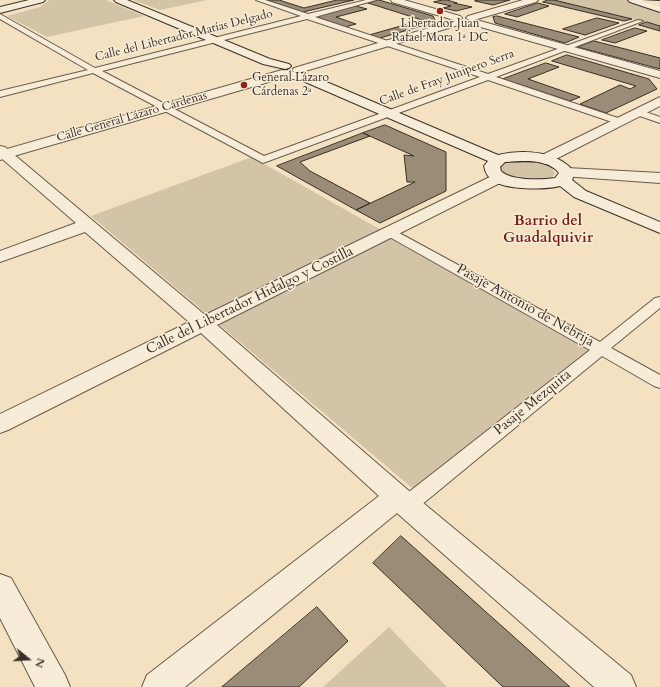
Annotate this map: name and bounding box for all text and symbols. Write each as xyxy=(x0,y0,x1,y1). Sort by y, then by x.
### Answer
marker: Libertador Juan Rafael Mora 1ª DC xyxy=(435,6,445,16)
street label: Calle del Libertador Matías Delgado xyxy=(94,7,274,65)
place label: Libertador Juan Rafael Mora 1ª DC xyxy=(392,17,488,45)
street label: Calle de Fray Junipero Serra xyxy=(378,47,516,109)
place label: General Lázaro Cárdenas 2ª xyxy=(252,71,329,99)
marker: General Lázaro Cárdenas 2ª xyxy=(239,80,249,90)
street label: Calle General Lázaro Cárdenas xyxy=(55,89,209,145)
district label: Barrio del Guadalquivir xyxy=(503,213,593,248)
street label: Calle del Libertador Hidalgo y Costilla xyxy=(144,243,356,359)
street label: Pasaje Antonio de Nebrija xyxy=(453,261,597,351)
street label: Pasaje Mezquita xyxy=(491,367,575,439)
north arrow xyxy=(8,639,48,679)
text: N xyxy=(31,656,48,670)

